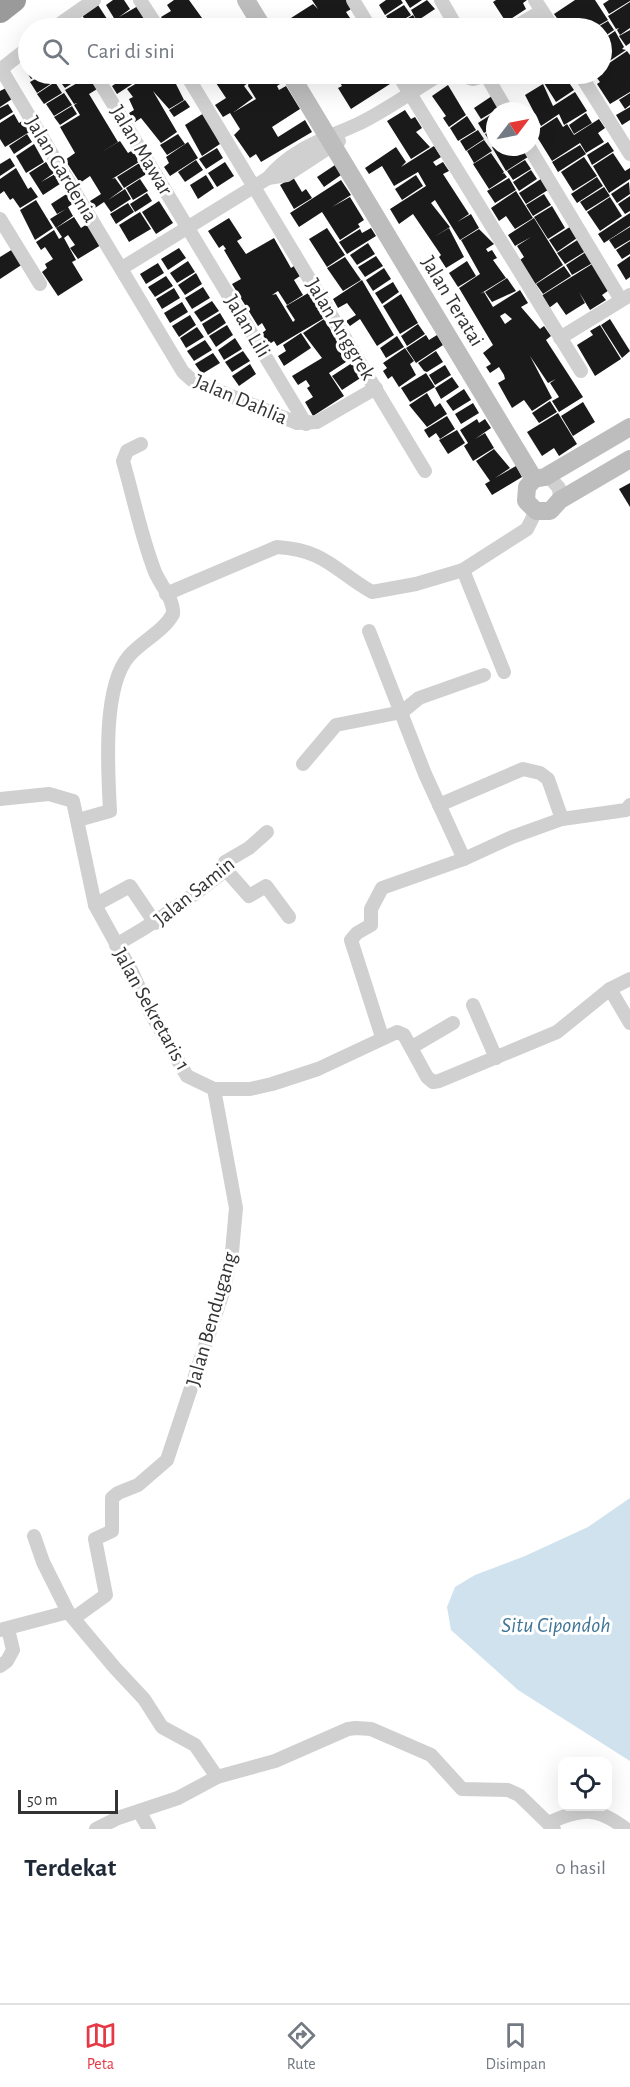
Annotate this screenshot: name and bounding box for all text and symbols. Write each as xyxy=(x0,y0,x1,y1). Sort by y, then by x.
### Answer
search box xyxy=(18,18,612,84)
icon: search xyxy=(39,35,72,68)
text: Cari di sini xyxy=(87,40,175,62)
street label: Jalan Mawar xyxy=(107,102,177,199)
north arrow xyxy=(486,102,540,156)
street label: Jalan Gardenia xyxy=(22,113,102,226)
street label: Jalan Teratai xyxy=(418,253,488,350)
street label: Jalan Anggrek xyxy=(302,275,379,384)
street label: Jalan Lili xyxy=(221,291,274,361)
street label: Jalan Dahlia xyxy=(191,370,291,429)
street label: Jalan Samin xyxy=(150,853,238,930)
street label: Jalan Sekretaris 1 xyxy=(109,944,194,1074)
street label: Jalan Bendugang xyxy=(182,1249,241,1389)
water label: Situ Cipondoh xyxy=(501,1614,611,1637)
map controls xyxy=(558,1757,612,1811)
button: locate xyxy=(558,1757,612,1811)
scale bar xyxy=(18,1787,118,1814)
text: 50 m xyxy=(27,1792,58,1808)
text: Terdekat xyxy=(24,1855,116,1881)
text: 0 hasil xyxy=(555,1858,606,1878)
tab: Peta xyxy=(84,2019,117,2074)
tab: Rute xyxy=(285,2019,318,2074)
tab: Disimpan xyxy=(486,2019,546,2074)

